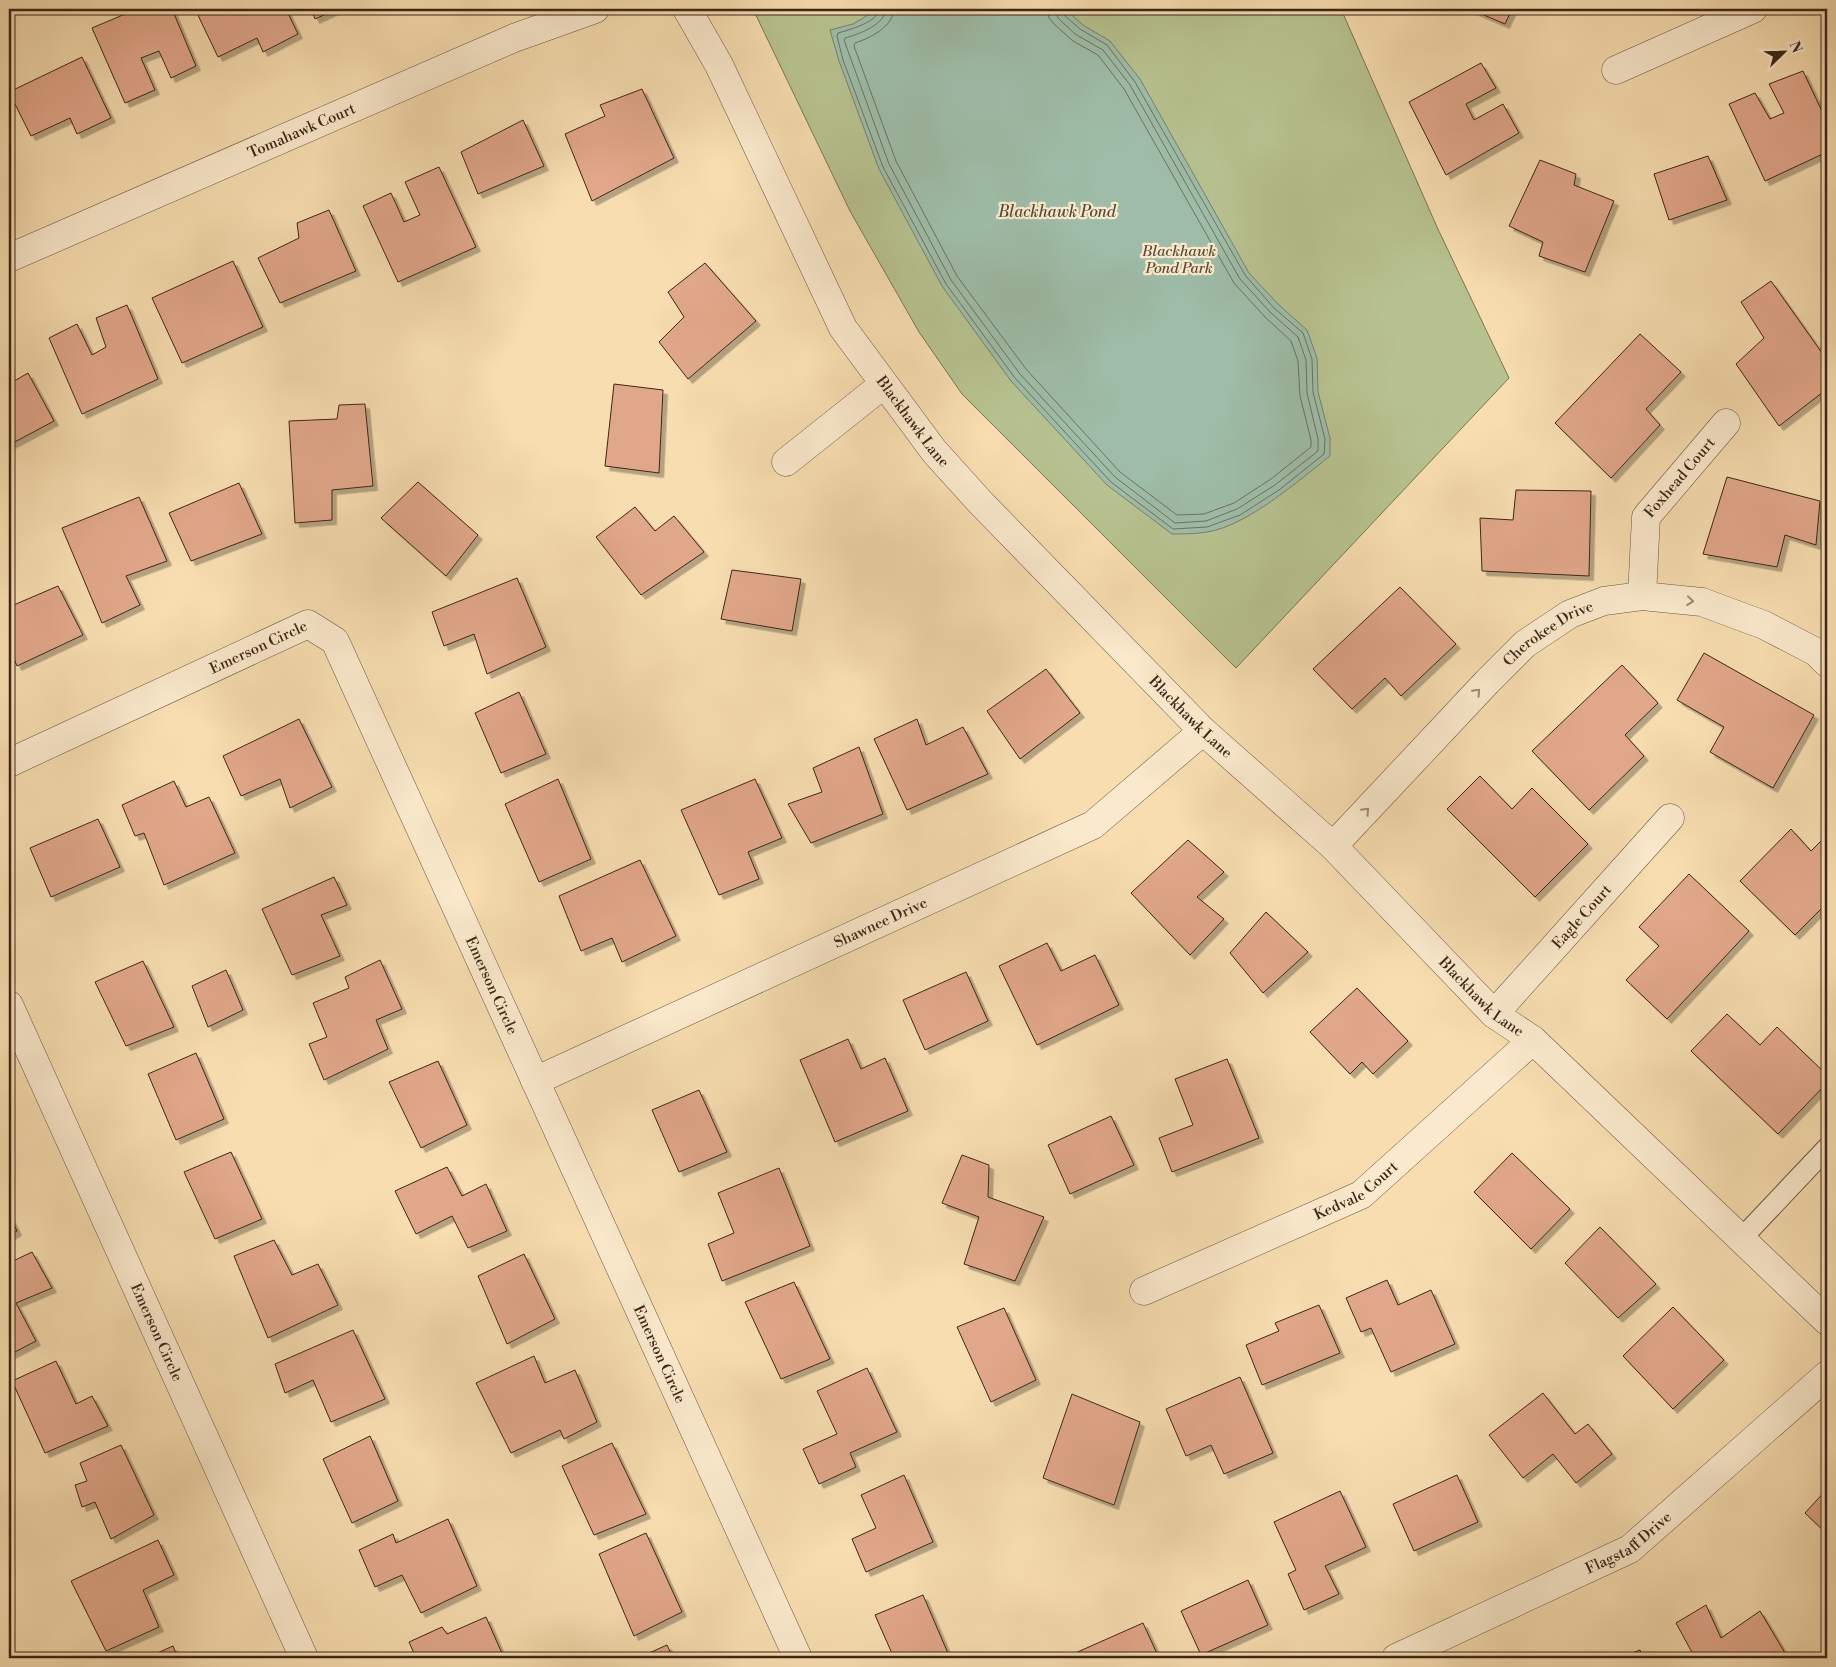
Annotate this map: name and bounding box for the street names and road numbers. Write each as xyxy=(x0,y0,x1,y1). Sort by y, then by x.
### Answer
street label: Tomahawk Court xyxy=(245,99,359,162)
street label: Blackhawk Lane xyxy=(872,371,954,471)
street label: Foxhead Court xyxy=(1640,433,1720,522)
street label: Cherokee Drive xyxy=(1499,597,1596,670)
street label: Emerson Circle xyxy=(206,616,310,678)
street label: Blackhawk Lane xyxy=(1144,671,1236,762)
street label: Eagle Court xyxy=(1548,880,1616,953)
street label: Shawnee Drive xyxy=(831,893,930,952)
street label: Emerson Circle xyxy=(461,933,522,1037)
street label: Blackhawk Lane xyxy=(1434,952,1528,1041)
street label: Kedvale Court xyxy=(1311,1157,1402,1224)
street label: Emerson Circle xyxy=(126,1280,187,1384)
street label: Emerson Circle xyxy=(629,1302,690,1406)
street label: Flagstaff Drive xyxy=(1582,1507,1675,1578)

